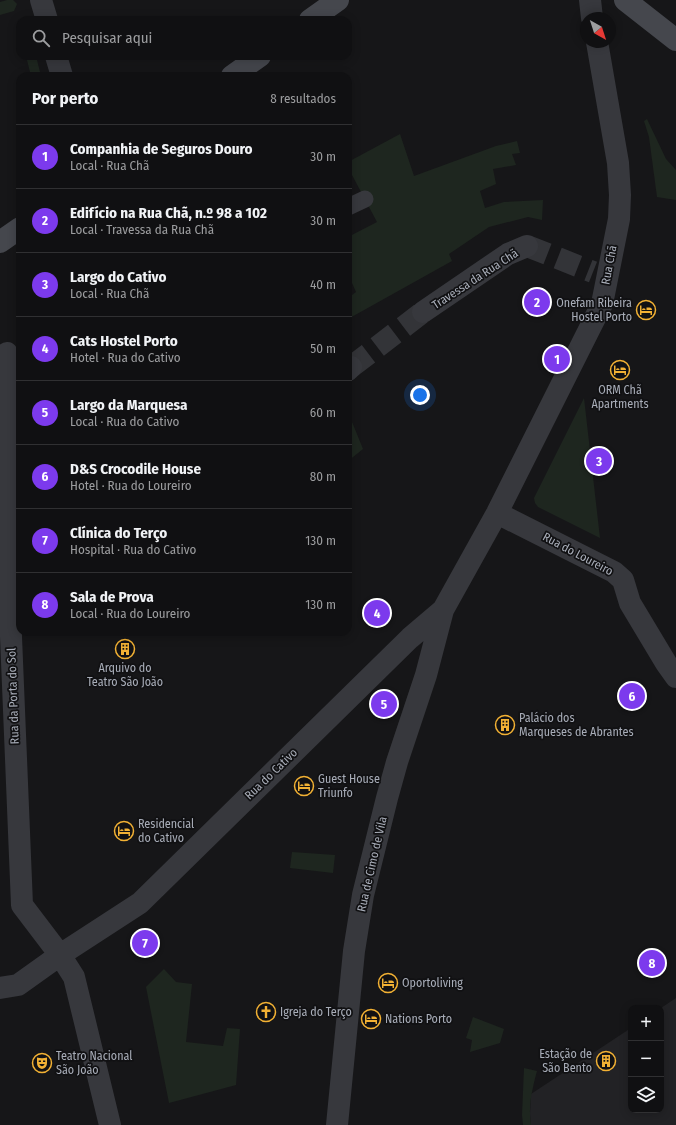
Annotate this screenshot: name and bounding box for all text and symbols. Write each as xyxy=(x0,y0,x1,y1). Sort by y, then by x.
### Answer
north arrow xyxy=(580,12,616,48)
search box xyxy=(16,16,352,60)
icon: search xyxy=(30,27,52,49)
text: Pesquisar aqui xyxy=(62,29,152,47)
text: Por perto xyxy=(32,88,98,109)
text: 8 resultados xyxy=(270,91,336,106)
text: Companhia de Seguros Douro xyxy=(70,140,253,158)
text: 1 xyxy=(42,149,48,164)
text: 30 m xyxy=(310,149,336,164)
text: Local · Rua Chã xyxy=(70,158,149,173)
text: Edifício na Rua Chã, n.º 98 a 102 xyxy=(70,204,267,222)
text: 2 xyxy=(42,213,48,228)
text: 30 m xyxy=(310,213,336,228)
text: Local · Travessa da Rua Chã xyxy=(70,222,214,237)
street label: Rua Chã xyxy=(598,244,620,286)
street label: Travessa da Rua Chã xyxy=(429,246,521,312)
text: Largo do Cativo xyxy=(70,268,167,286)
text: 3 xyxy=(42,277,48,292)
text: 40 m xyxy=(310,277,336,292)
text: Local · Rua Chã xyxy=(70,286,149,301)
pin: 2 xyxy=(524,287,550,317)
place label: Onefam Ribeira Hostel Porto xyxy=(556,296,632,324)
hotel icon: Onefam Ribeira Hostel Porto xyxy=(635,299,657,321)
text: Cats Hostel Porto xyxy=(70,332,178,350)
text: 4 xyxy=(42,341,48,356)
text: 50 m xyxy=(310,341,336,356)
pin: 1 xyxy=(544,344,570,374)
text: Hotel · Rua do Cativo xyxy=(70,350,181,365)
hotel icon: ORM Chã Apartments xyxy=(609,359,631,381)
place label: ORM Chã Apartments xyxy=(591,383,649,411)
your location xyxy=(410,385,430,405)
text: Largo da Marquesa xyxy=(70,396,188,414)
text: 5 xyxy=(42,405,48,420)
text: 60 m xyxy=(310,405,336,420)
text: Local · Rua do Cativo xyxy=(70,414,179,429)
pin: 3 xyxy=(586,446,612,476)
text: D&S Crocodile House xyxy=(70,460,201,478)
text: 6 xyxy=(42,469,48,484)
text: 80 m xyxy=(310,469,336,484)
text: Hotel · Rua do Loureiro xyxy=(70,478,192,493)
text: Clínica do Terço xyxy=(70,524,167,542)
street label: Rua do Loureiro xyxy=(540,530,616,578)
text: 7 xyxy=(42,533,48,548)
text: 130 m xyxy=(305,533,336,548)
text: Hospital · Rua do Cativo xyxy=(70,542,196,557)
text: Sala de Prova xyxy=(70,588,154,606)
text: 8 xyxy=(42,597,48,612)
text: 130 m xyxy=(305,597,336,612)
pin: 4 xyxy=(364,598,390,628)
text: Local · Rua do Loureiro xyxy=(70,606,190,621)
building icon: Arquivo do Teatro São João xyxy=(114,638,136,660)
street label: Rua da Porta do Sol xyxy=(4,647,22,745)
place label: Arquivo do Teatro São João xyxy=(87,661,163,689)
pin: 6 xyxy=(619,681,645,711)
pin: 5 xyxy=(371,689,397,719)
place label: Palácio dos Marqueses de Abrantes xyxy=(519,711,634,739)
building icon: Palácio dos Marqueses de Abrantes xyxy=(494,714,516,736)
street label: Rua do Cativo xyxy=(242,746,300,802)
place label: Guest House Triunfo xyxy=(318,772,380,800)
hotel icon: Guest House Triunfo xyxy=(293,775,315,797)
street label: Rua de Cimo de Vila xyxy=(354,815,390,913)
place label: Residencial do Cativo xyxy=(138,817,194,845)
hotel icon: Residencial do Cativo xyxy=(113,820,135,842)
pin: 7 xyxy=(132,928,158,958)
pin: 8 xyxy=(639,948,665,978)
hotel icon: Oportoliving xyxy=(377,972,399,994)
place label: Oportoliving xyxy=(402,976,463,990)
church icon: Igreja do Terço xyxy=(255,1001,277,1023)
place label: Igreja do Terço xyxy=(280,1005,352,1019)
map controls xyxy=(628,1005,664,1113)
button: + xyxy=(628,1005,664,1041)
hotel icon: Nations Porto xyxy=(360,1008,382,1030)
place label: Nations Porto xyxy=(385,1012,452,1026)
button: − xyxy=(628,1041,664,1077)
place label: Estação de São Bento xyxy=(539,1047,592,1075)
place label: Teatro Nacional São João xyxy=(56,1049,132,1077)
building icon: Estação de São Bento xyxy=(595,1050,617,1072)
theatre icon: Teatro Nacional São João xyxy=(31,1052,53,1074)
button: layers xyxy=(628,1077,664,1113)

